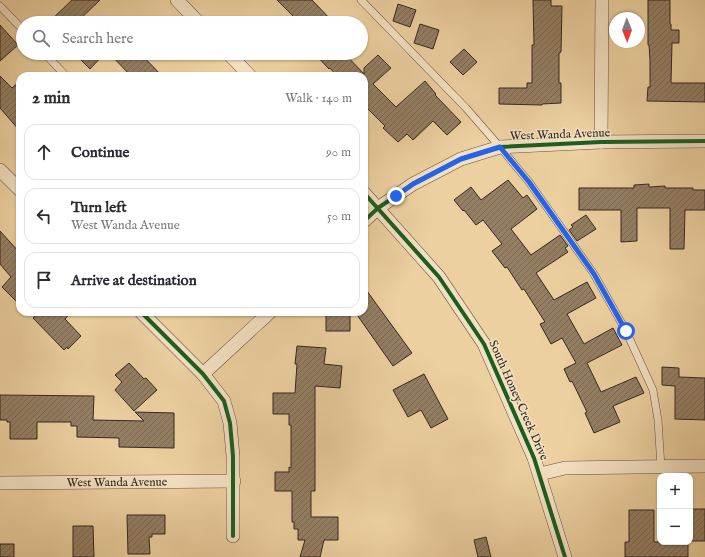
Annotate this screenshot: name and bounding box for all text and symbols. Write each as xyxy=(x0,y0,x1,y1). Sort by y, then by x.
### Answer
north arrow xyxy=(609,12,645,48)
search box xyxy=(16,16,368,60)
icon: search xyxy=(30,27,52,49)
text: Search here xyxy=(62,29,133,48)
text: 2 min xyxy=(32,88,70,109)
text: Walk · 140 m xyxy=(285,90,352,107)
street label: West Wanda Avenue xyxy=(510,125,611,144)
icon: ahead xyxy=(33,141,55,163)
text: Continue xyxy=(71,143,129,162)
text: 90 m xyxy=(326,144,351,161)
route end xyxy=(387,187,405,205)
text: Turn left xyxy=(71,198,127,217)
icon: left xyxy=(33,205,55,227)
text: 50 m xyxy=(327,208,351,225)
text: West Wanda Avenue xyxy=(71,217,180,234)
icon: arrive xyxy=(33,269,55,291)
text: Arrive at destination xyxy=(71,271,197,290)
route start xyxy=(617,322,635,340)
street label: South Honey Creek Drive xyxy=(485,338,552,463)
map controls xyxy=(657,473,693,545)
button: + xyxy=(657,473,693,509)
street label: West Wanda Avenue xyxy=(67,475,168,490)
button: − xyxy=(657,509,693,545)

